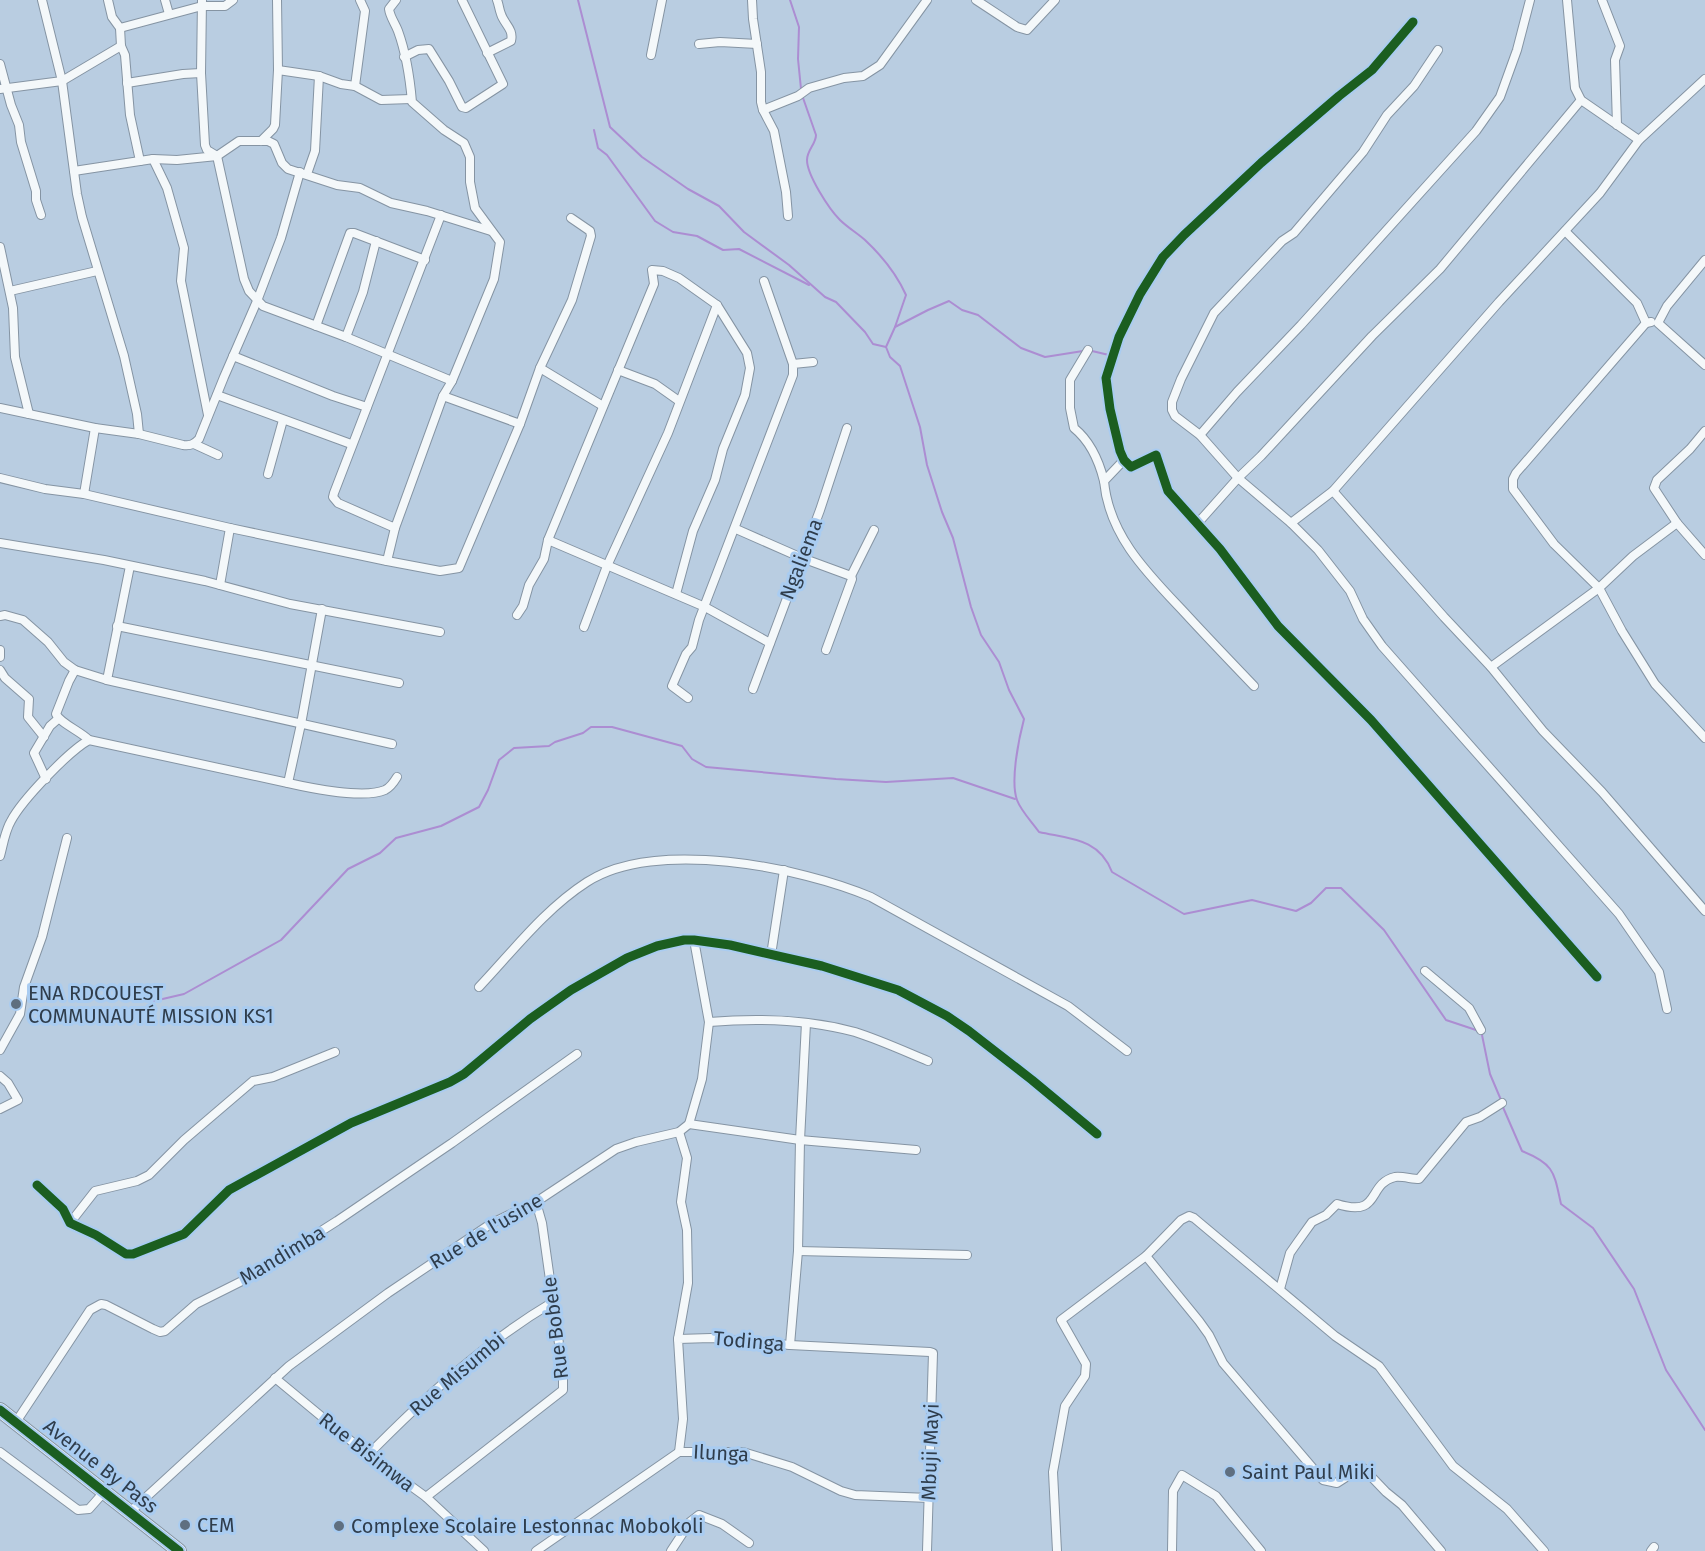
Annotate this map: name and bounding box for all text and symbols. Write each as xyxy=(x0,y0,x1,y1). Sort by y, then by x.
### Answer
street label: Ngaliema xyxy=(775,515,827,603)
place label: ENA RDCOUEST COMMUNAUTÉ MISSION KS1 xyxy=(28,981,274,1028)
marker: ENA RDCOUEST COMMUNAUTÉ MISSION KS1 xyxy=(9,997,23,1011)
street label: Rue de l'usine xyxy=(425,1188,547,1274)
street label: Mandimba xyxy=(235,1220,329,1290)
street label: Rue Bobele xyxy=(537,1275,573,1381)
street label: Todinga xyxy=(713,1326,785,1356)
street label: Rue Misumbi xyxy=(405,1327,509,1421)
street label: Mbuji Mayi xyxy=(916,1403,944,1501)
street label: Rue Bisimwa xyxy=(314,1407,420,1497)
street label: Avenue By Pass xyxy=(39,1414,163,1518)
street label: Ilunga xyxy=(692,1440,750,1466)
place label: Saint Paul Miki xyxy=(1242,1460,1375,1484)
marker: Saint Paul Miki xyxy=(1223,1465,1237,1479)
place label: CEM xyxy=(197,1513,234,1537)
place label: Complexe Scolaire Lestonnac Mobokoli xyxy=(351,1514,704,1538)
marker: CEM xyxy=(178,1518,192,1532)
marker: Complexe Scolaire Lestonnac Mobokoli xyxy=(332,1519,346,1533)

